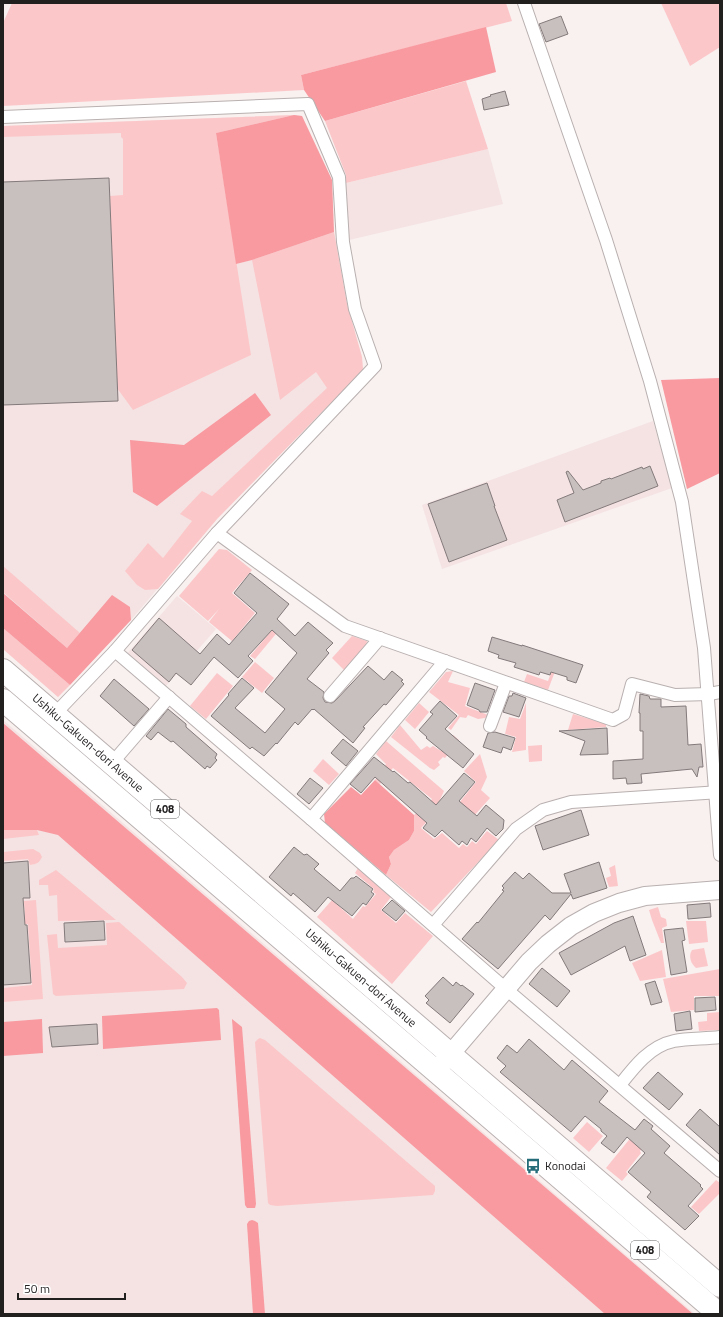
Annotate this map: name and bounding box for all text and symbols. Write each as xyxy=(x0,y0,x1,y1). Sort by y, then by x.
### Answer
street label: Ushiku-Gakuen-dori Avenue xyxy=(28,689,148,797)
road number: 408 xyxy=(151,800,179,818)
street label: Ushiku-Gakuen-dori Avenue xyxy=(301,924,421,1032)
place label: Konodai xyxy=(545,1156,586,1175)
bus stop icon: Konodai xyxy=(524,1157,542,1175)
road number: 408 xyxy=(631,1241,659,1259)
scale bar xyxy=(18,1275,125,1301)
text: 50 m xyxy=(24,1279,50,1298)

